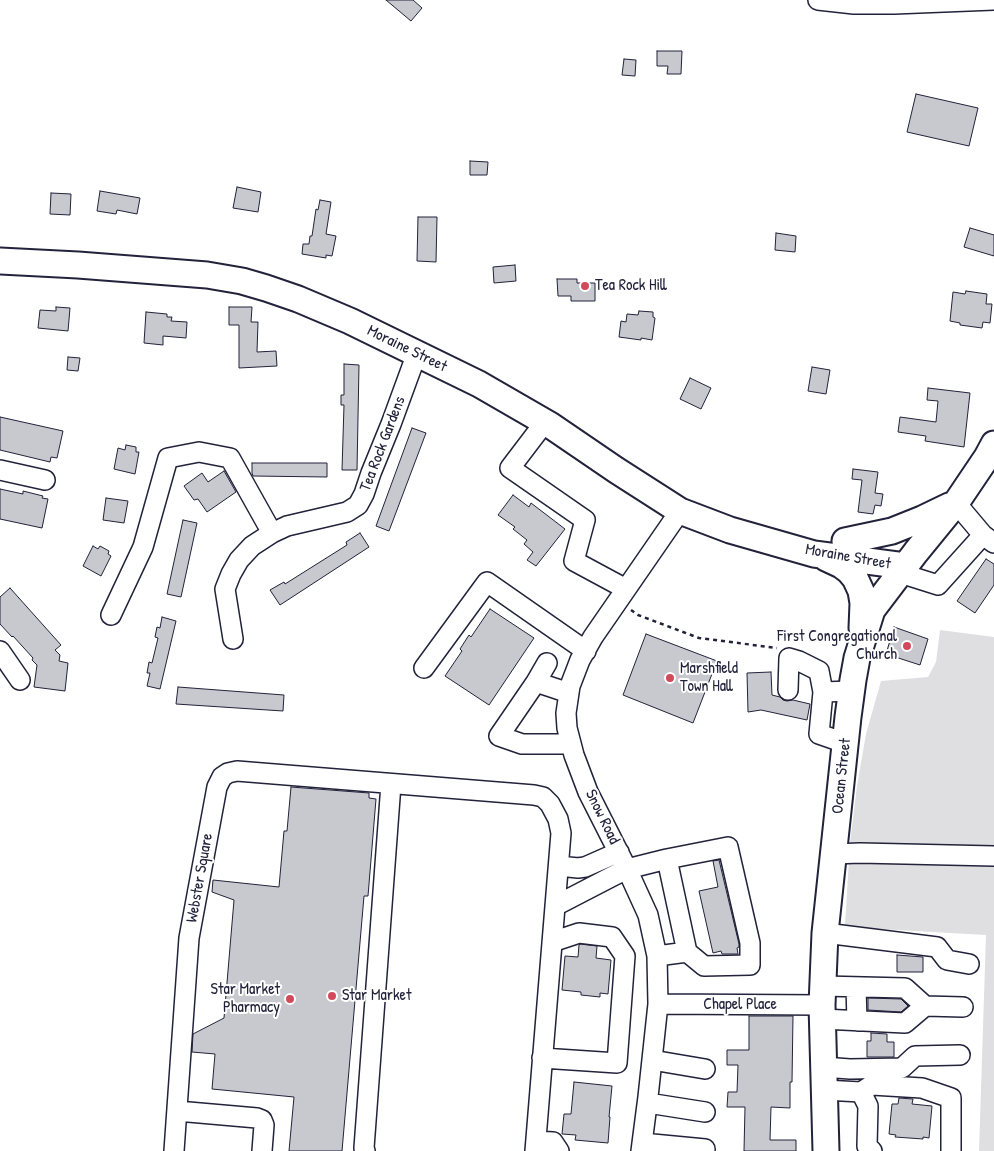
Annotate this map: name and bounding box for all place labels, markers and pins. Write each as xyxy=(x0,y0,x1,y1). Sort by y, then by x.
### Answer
place label: Tea Rock Hill xyxy=(595,276,667,296)
marker: Tea Rock Hill xyxy=(579,280,591,292)
place label: First Congregational Church xyxy=(777,627,897,665)
marker: First Congregational Church xyxy=(901,640,913,652)
place label: Marshfield Town Hall xyxy=(680,659,738,697)
marker: Marshfield Town Hall xyxy=(664,672,676,684)
place label: Star Market Pharmacy xyxy=(211,980,280,1018)
place label: Star Market xyxy=(342,986,411,1006)
marker: Star Market xyxy=(326,990,338,1002)
marker: Star Market Pharmacy xyxy=(284,993,296,1005)

